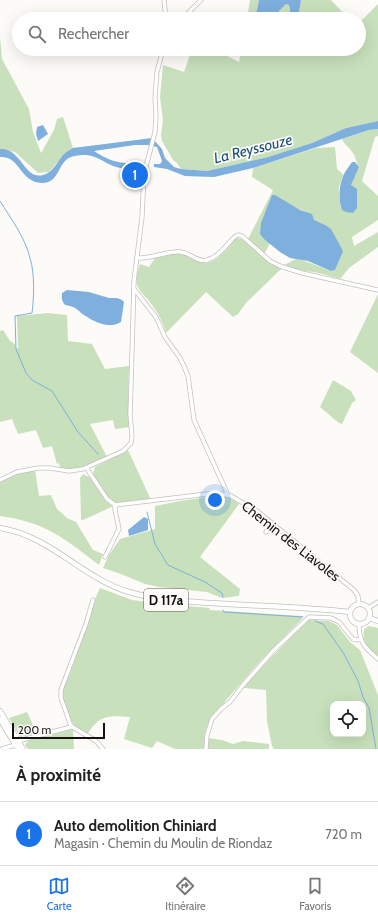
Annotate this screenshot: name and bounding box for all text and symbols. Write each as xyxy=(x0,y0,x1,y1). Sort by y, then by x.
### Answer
search box xyxy=(12,12,366,56)
icon: search xyxy=(26,23,48,45)
text: Rechercher xyxy=(58,25,129,43)
water label: La Reyssouze xyxy=(212,131,294,167)
pin: 1 xyxy=(122,160,148,190)
your location xyxy=(205,490,225,510)
street label: Chemin des Liavoles xyxy=(238,497,344,585)
road number: D 117a xyxy=(144,589,188,611)
map controls xyxy=(330,701,366,737)
button: locate xyxy=(330,701,366,737)
scale bar xyxy=(12,721,105,740)
text: 200 m xyxy=(18,723,51,737)
text: À proximité xyxy=(16,765,101,785)
text: Auto demolition Chiniard xyxy=(54,817,217,835)
text: 1 xyxy=(27,826,31,842)
text: 720 m xyxy=(325,826,362,842)
text: Magasin · Chemin du Moulin de Riondaz xyxy=(54,835,272,851)
tab: Carte xyxy=(47,875,72,913)
tab: Itinéraire xyxy=(165,875,206,913)
tab: Favoris xyxy=(299,875,331,913)

